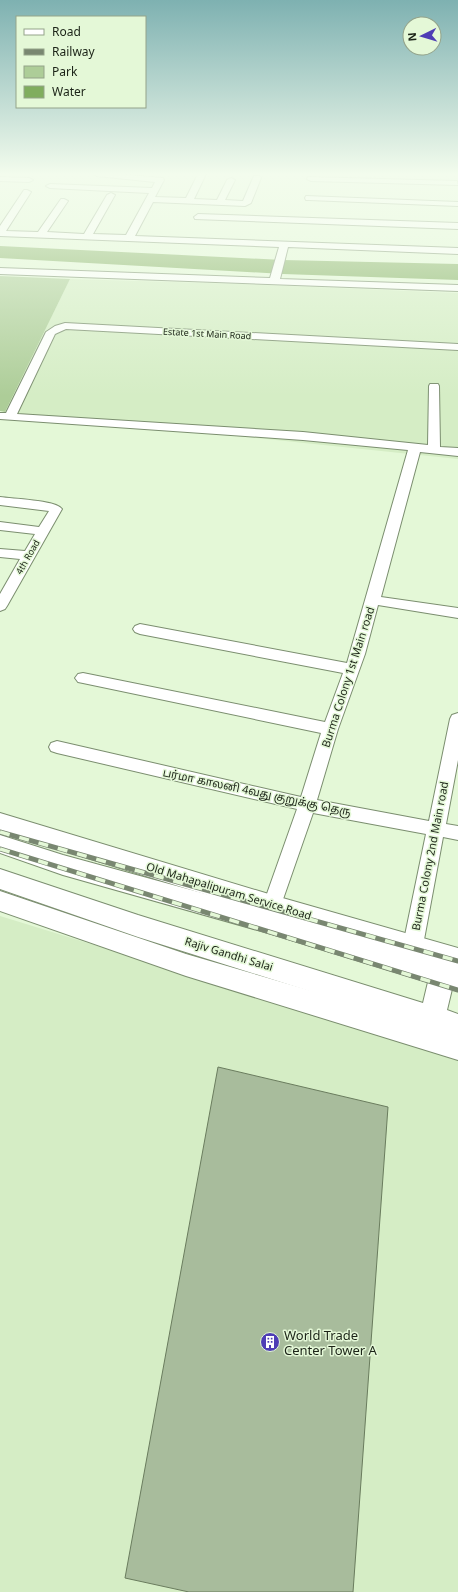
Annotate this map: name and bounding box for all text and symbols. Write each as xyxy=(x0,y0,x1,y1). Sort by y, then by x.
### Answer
legend xyxy=(16,16,146,108)
north arrow xyxy=(402,16,442,56)
text: Road xyxy=(52,23,81,40)
text: N xyxy=(404,32,419,42)
text: Railway xyxy=(52,43,96,60)
text: Park xyxy=(52,63,78,80)
text: Water xyxy=(52,83,86,100)
street label: Estate 1st Main Road xyxy=(163,325,252,342)
street label: 4th Road xyxy=(12,537,43,576)
street label: Burma Colony 1st Main road xyxy=(318,605,377,749)
street label: பர்மா காலனி 4வது குறுக்கு தெரு xyxy=(161,764,353,820)
street label: Burma Colony 2nd Main road xyxy=(408,780,451,932)
street label: Old Mahapalipuram Service Road xyxy=(145,858,314,923)
street label: Rajiv Gandhi Salai xyxy=(183,933,275,974)
place label: World Trade Center Tower A xyxy=(284,1326,378,1359)
building icon: World Trade Center Tower A xyxy=(259,1331,281,1353)

